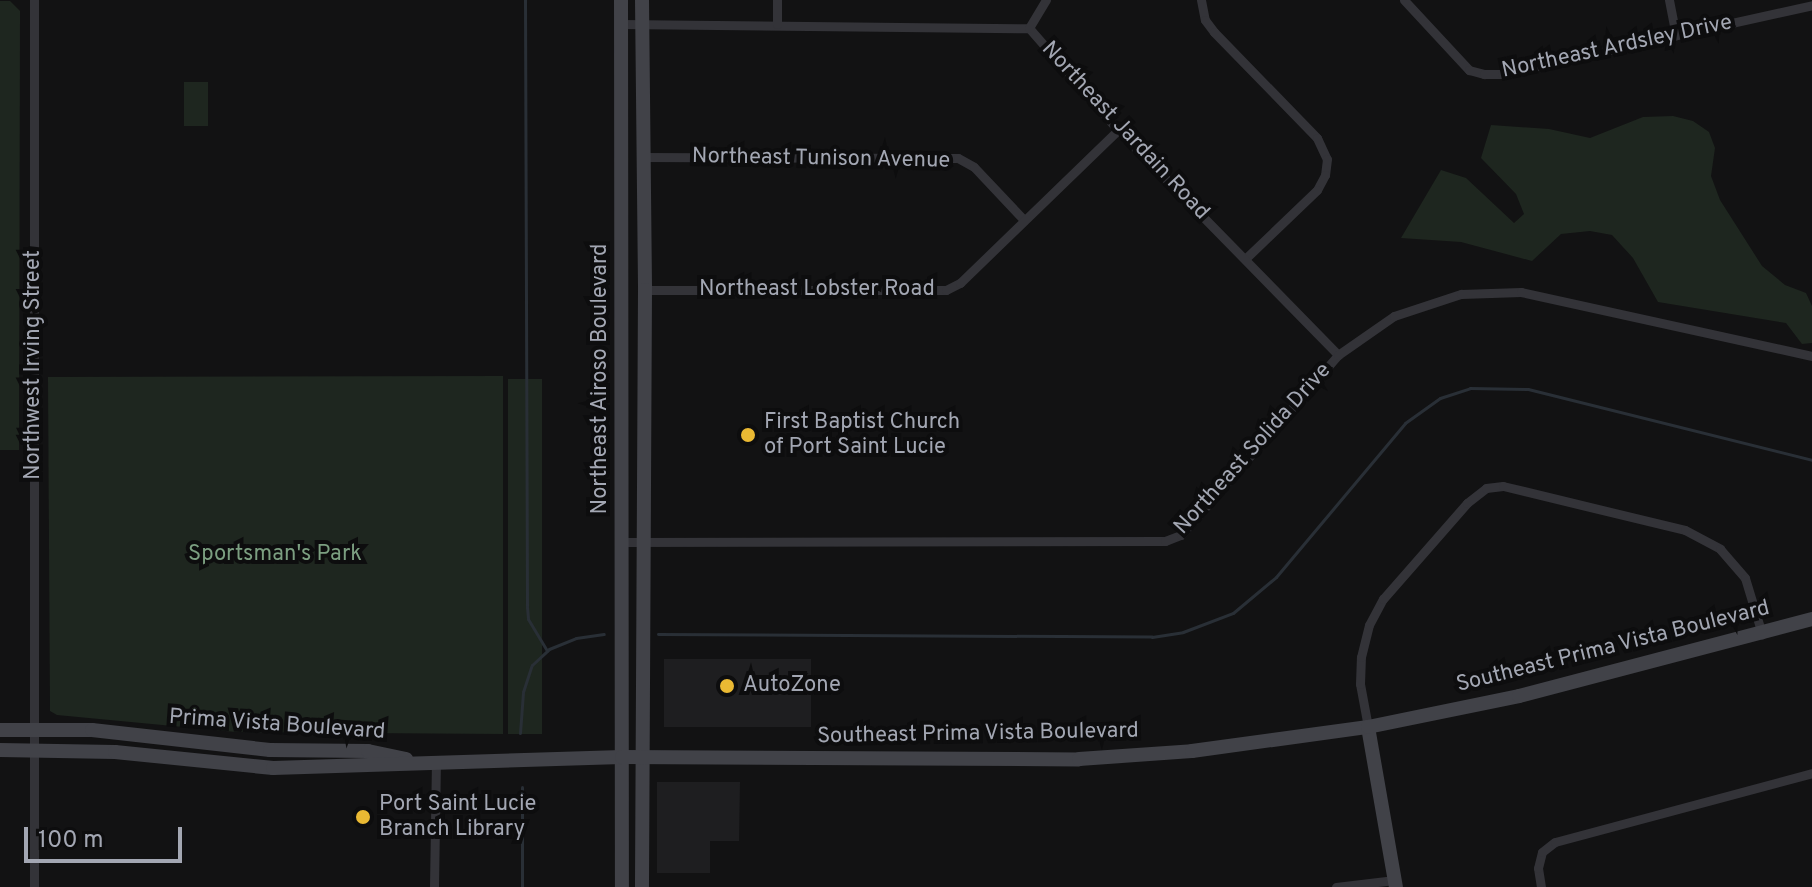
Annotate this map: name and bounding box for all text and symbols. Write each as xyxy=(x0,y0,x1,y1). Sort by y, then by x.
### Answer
street label: Northeast Ardsley Drive xyxy=(1499,10,1735,84)
street label: Northeast Jardain Road xyxy=(1036,36,1214,226)
street label: Northeast Tunison Avenue xyxy=(691,144,951,174)
street label: Northeast Airoso Boulevard xyxy=(588,243,614,515)
street label: Northwest Irving Street xyxy=(21,250,47,480)
street label: Northeast Lobster Road xyxy=(699,277,935,303)
street label: Northeast Solida Drive xyxy=(1169,358,1337,540)
place label: First Baptist Church of Port Saint Lucie xyxy=(764,409,960,460)
marker: First Baptist Church of Port Saint Lucie xyxy=(739,426,757,444)
park label: Sportsman's Park xyxy=(188,542,362,568)
street label: Southeast Prima Vista Boulevard xyxy=(1453,595,1773,699)
place label: AutoZone xyxy=(743,673,841,699)
marker: AutoZone xyxy=(718,677,736,695)
street label: Prima Vista Boulevard xyxy=(167,704,387,746)
street label: Southeast Prima Vista Boulevard xyxy=(816,718,1140,750)
place label: Port Saint Lucie Branch Library xyxy=(379,791,536,842)
marker: Port Saint Lucie Branch Library xyxy=(354,808,372,826)
scale bar xyxy=(28,811,186,861)
text: 100 m xyxy=(38,826,104,856)

